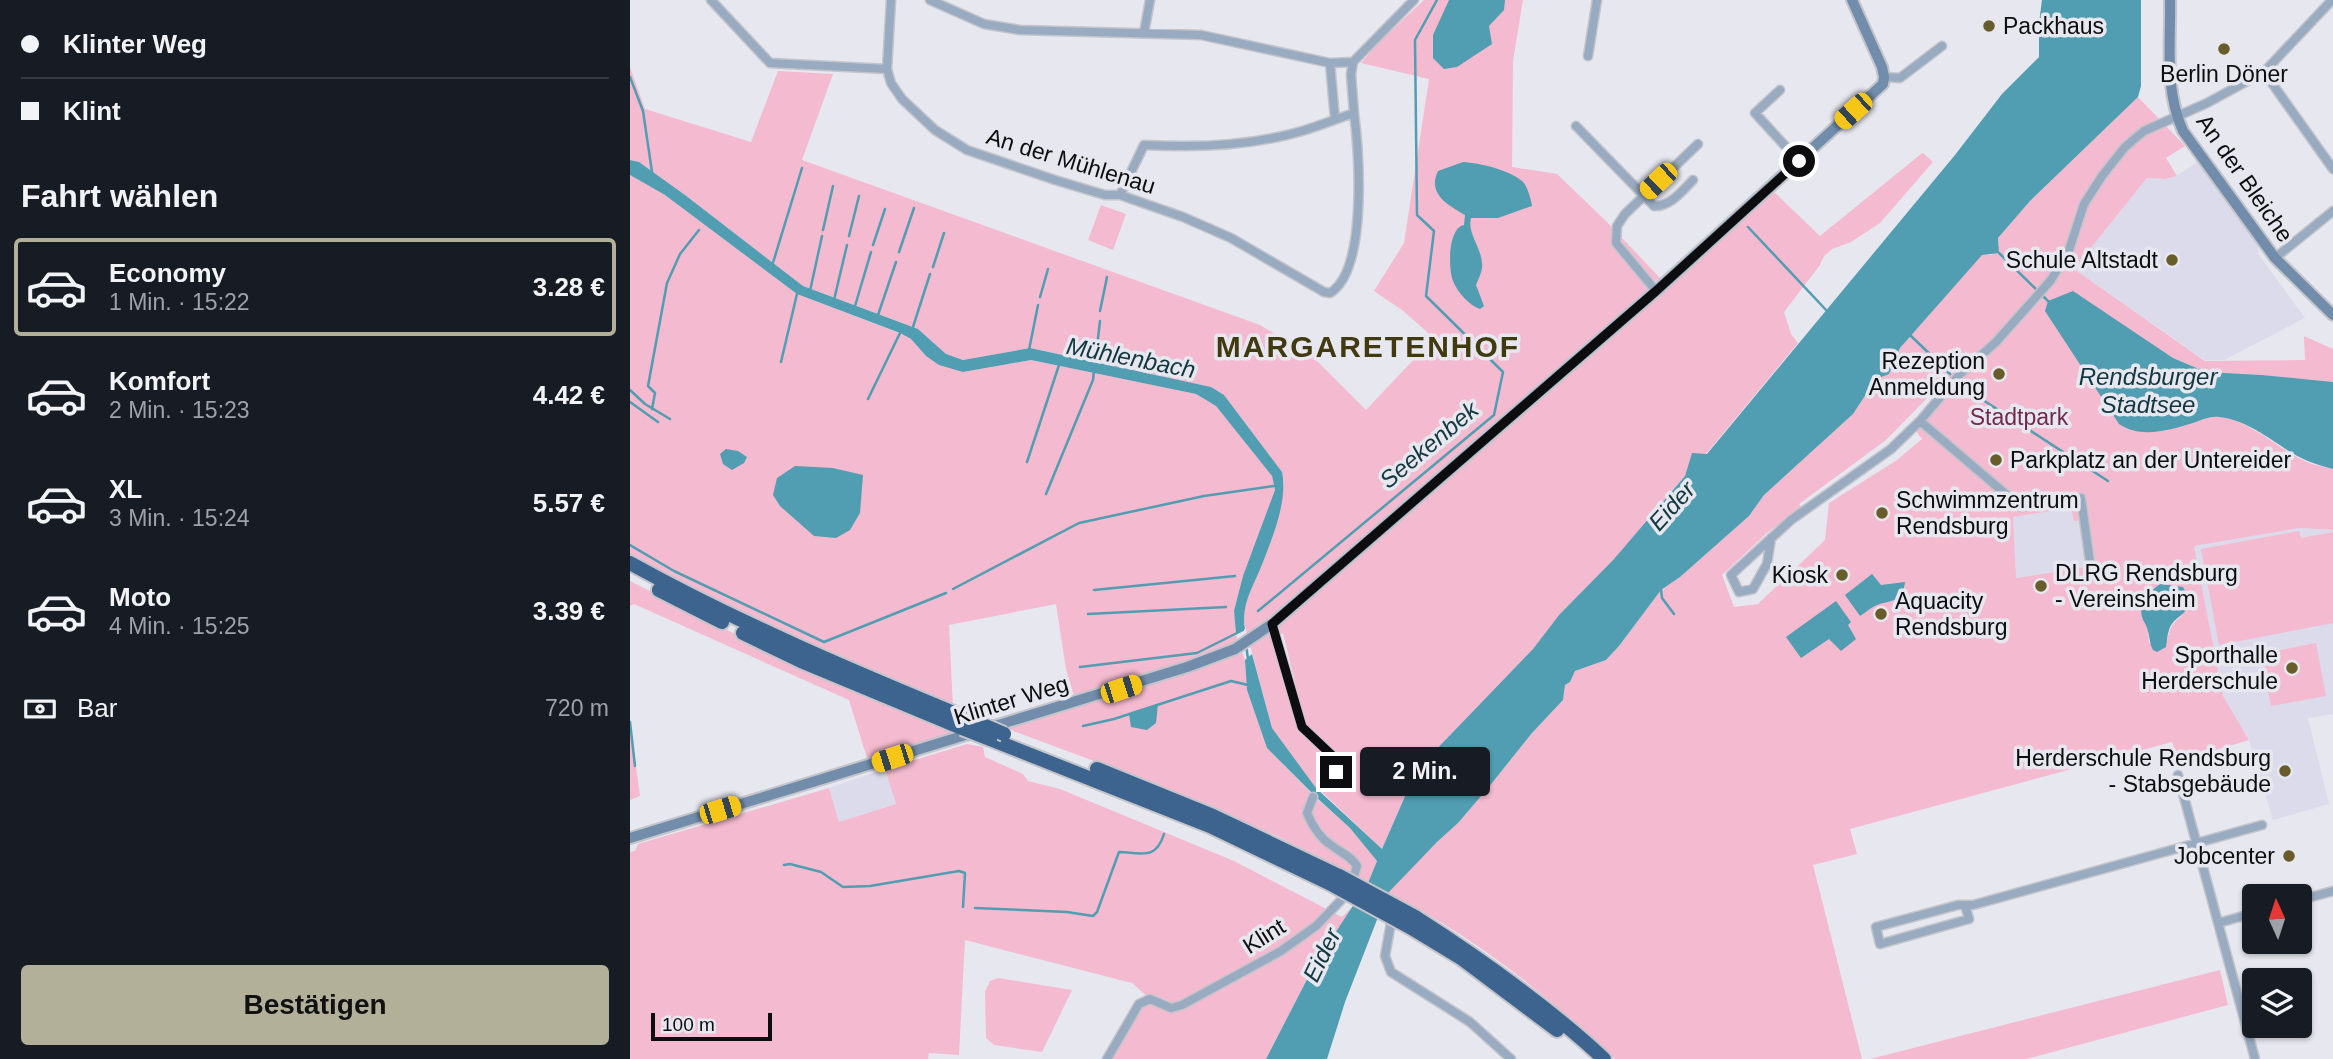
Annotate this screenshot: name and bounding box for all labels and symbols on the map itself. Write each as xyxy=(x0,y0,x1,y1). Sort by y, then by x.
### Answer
place label: Packhaus xyxy=(2003,13,2104,39)
marker: Packhaus xyxy=(1981,18,1997,34)
marker: Berlin Döner xyxy=(2216,41,2232,57)
place label: Berlin Döner xyxy=(2160,61,2288,87)
car xyxy=(1831,89,1876,133)
street label: An der Bleiche xyxy=(2191,109,2299,247)
street label: An der Mühlenau xyxy=(983,123,1159,199)
route start xyxy=(1783,145,1815,177)
car xyxy=(1636,159,1681,203)
place label: Schule Altstadt xyxy=(2006,247,2159,273)
marker: Schule Altstadt xyxy=(2164,252,2180,268)
district label: MARGARETENHOF xyxy=(1216,330,1520,363)
water label: Mühlenbach xyxy=(1064,332,1198,383)
place label: Rezeption Anmeldung xyxy=(1869,348,1985,400)
water label: Rendsburger Stadtsee xyxy=(2079,363,2218,418)
marker: Rezeption Anmeldung xyxy=(1991,366,2007,382)
water label: Seekenbek xyxy=(1374,394,1485,494)
park label: Stadtpark xyxy=(1970,404,2069,430)
place label: Parkplatz an der Untereider xyxy=(2010,447,2292,473)
marker: Parkplatz an der Untereider xyxy=(1988,452,2004,468)
water label: Eider xyxy=(1643,475,1701,536)
place label: Schwimmzentrum Rendsburg xyxy=(1896,487,2079,539)
marker: Schwimmzentrum Rendsburg xyxy=(1874,505,1890,521)
place label: DLRG Rendsburg - Vereinsheim xyxy=(2055,560,2238,612)
place label: Kiosk xyxy=(1772,562,1828,588)
marker: Kiosk xyxy=(1834,567,1850,583)
marker: DLRG Rendsburg - Vereinsheim xyxy=(2033,578,2049,594)
place label: Aquacity Rendsburg xyxy=(1895,588,2008,640)
marker: Aquacity Rendsburg xyxy=(1873,606,1889,622)
place label: Sporthalle Herderschule xyxy=(2141,642,2278,694)
marker: Sporthalle Herderschule xyxy=(2284,660,2300,676)
street label: Klinter Weg xyxy=(951,670,1071,730)
car xyxy=(1098,673,1145,705)
car xyxy=(869,742,916,774)
place label: Herderschule Rendsburg - Stabsgebäude xyxy=(2015,745,2271,797)
callout: 2 Min. xyxy=(1360,748,1490,796)
route end xyxy=(1320,756,1352,788)
marker: Herderschule Rendsburg - Stabsgebäude xyxy=(2277,763,2293,779)
car xyxy=(697,794,744,826)
place label: Jobcenter xyxy=(2174,843,2275,869)
marker: Jobcenter xyxy=(2281,848,2297,864)
north arrow xyxy=(2242,884,2312,954)
street label: Klint xyxy=(1238,913,1290,959)
water label: Eider xyxy=(1297,923,1346,986)
scale bar xyxy=(651,1010,772,1042)

